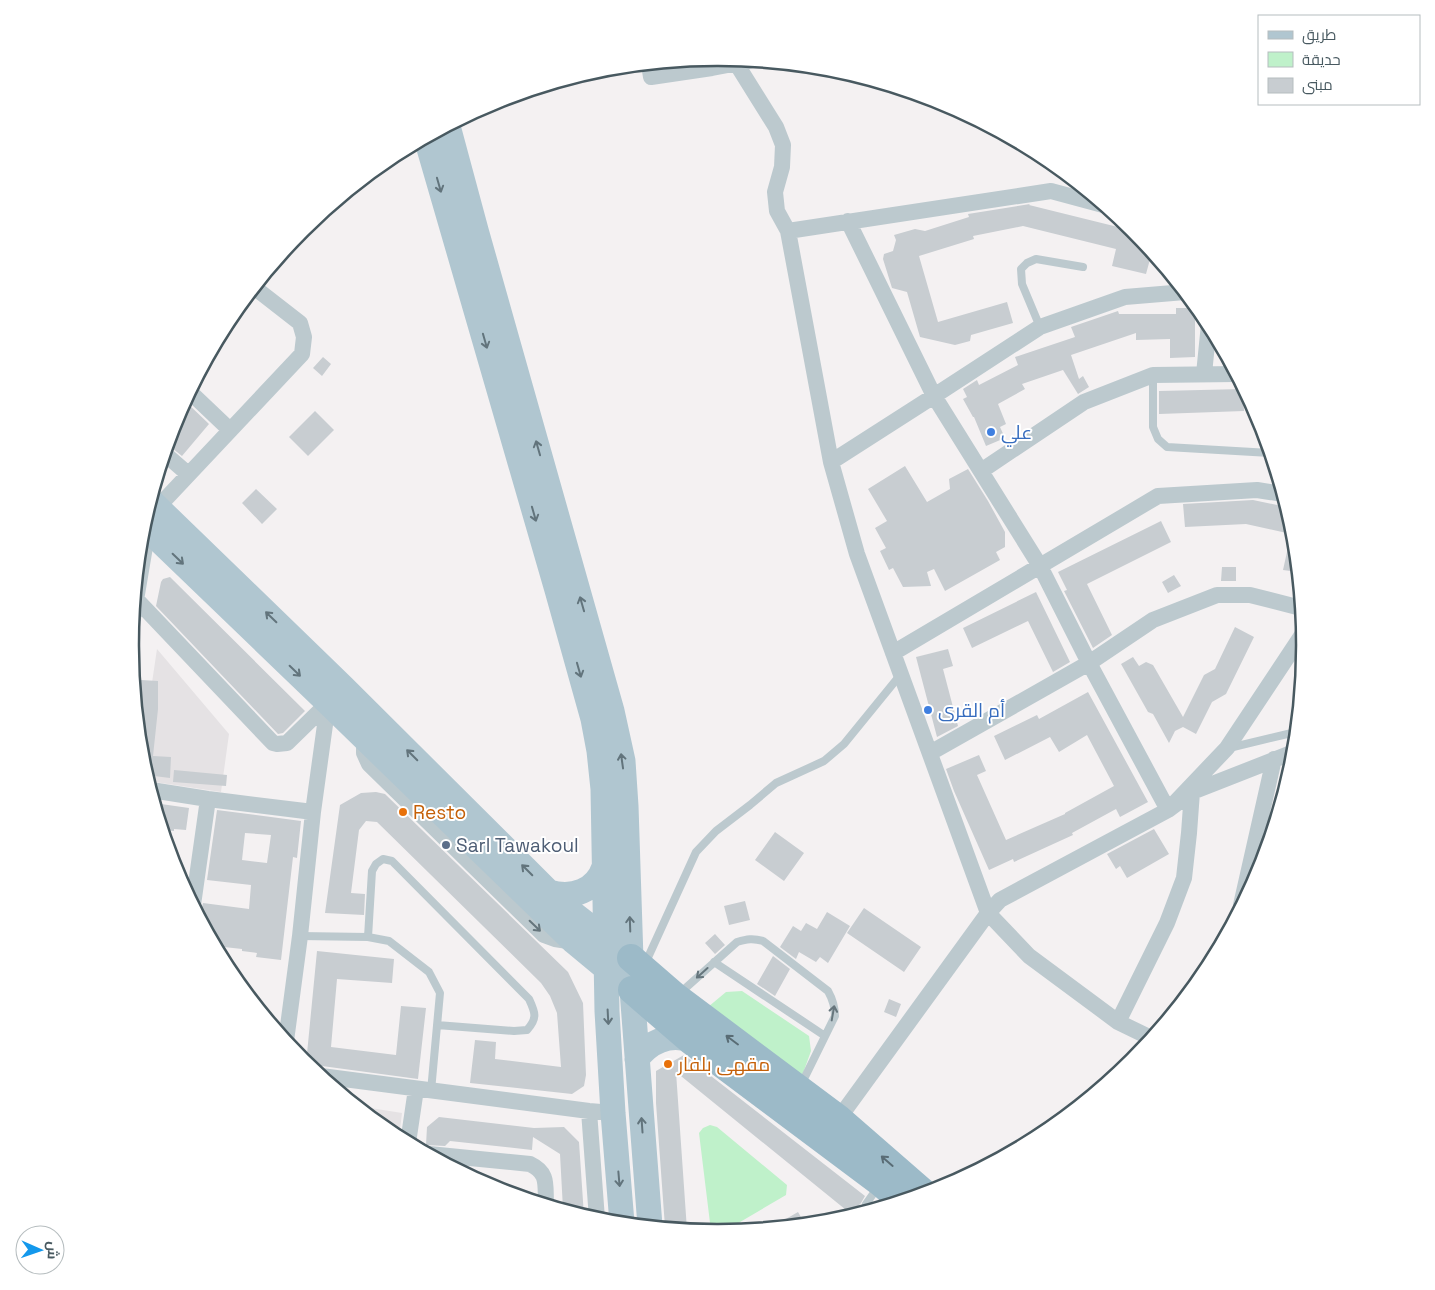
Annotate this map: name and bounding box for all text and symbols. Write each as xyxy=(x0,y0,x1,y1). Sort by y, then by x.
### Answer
legend xyxy=(1258,15,1420,105)
text: طريق xyxy=(1302,25,1336,45)
text: حديقة xyxy=(1302,50,1341,69)
text: مبنى xyxy=(1302,75,1333,95)
one-way arrow xyxy=(435,176,445,192)
one-way arrow xyxy=(480,332,490,348)
place label: علي xyxy=(1001,420,1032,447)
marker: علي xyxy=(985,426,997,438)
one-way arrow xyxy=(532,440,542,456)
one-way arrow xyxy=(530,505,540,521)
one-way arrow xyxy=(172,553,184,565)
one-way arrow xyxy=(577,597,587,613)
one-way arrow xyxy=(265,611,277,623)
one-way arrow xyxy=(575,662,584,678)
one-way arrow xyxy=(289,665,302,677)
place label: أم القرى xyxy=(938,698,1005,724)
marker: أم القرى xyxy=(922,704,934,716)
one-way arrow xyxy=(406,749,418,761)
one-way arrow xyxy=(617,754,627,770)
place label: Resto xyxy=(413,800,466,825)
marker: Resto xyxy=(397,806,409,818)
place label: Sarl Tawakoul xyxy=(456,833,579,858)
marker: Sarl Tawakoul xyxy=(440,839,452,851)
one-way arrow xyxy=(521,864,533,877)
one-way arrow xyxy=(625,916,634,932)
one-way arrow xyxy=(529,920,542,932)
one-way arrow xyxy=(695,968,708,979)
one-way arrow xyxy=(829,1006,839,1022)
one-way arrow xyxy=(603,1009,612,1025)
one-way arrow xyxy=(726,1034,739,1045)
place label: مقهى بلفار xyxy=(677,1052,770,1077)
marker: مقهى بلفار xyxy=(662,1058,674,1070)
one-way arrow xyxy=(637,1117,647,1133)
one-way arrow xyxy=(881,1156,894,1167)
one-way arrow xyxy=(614,1171,623,1187)
north arrow xyxy=(15,1225,65,1275)
text: ش xyxy=(44,1241,62,1260)

